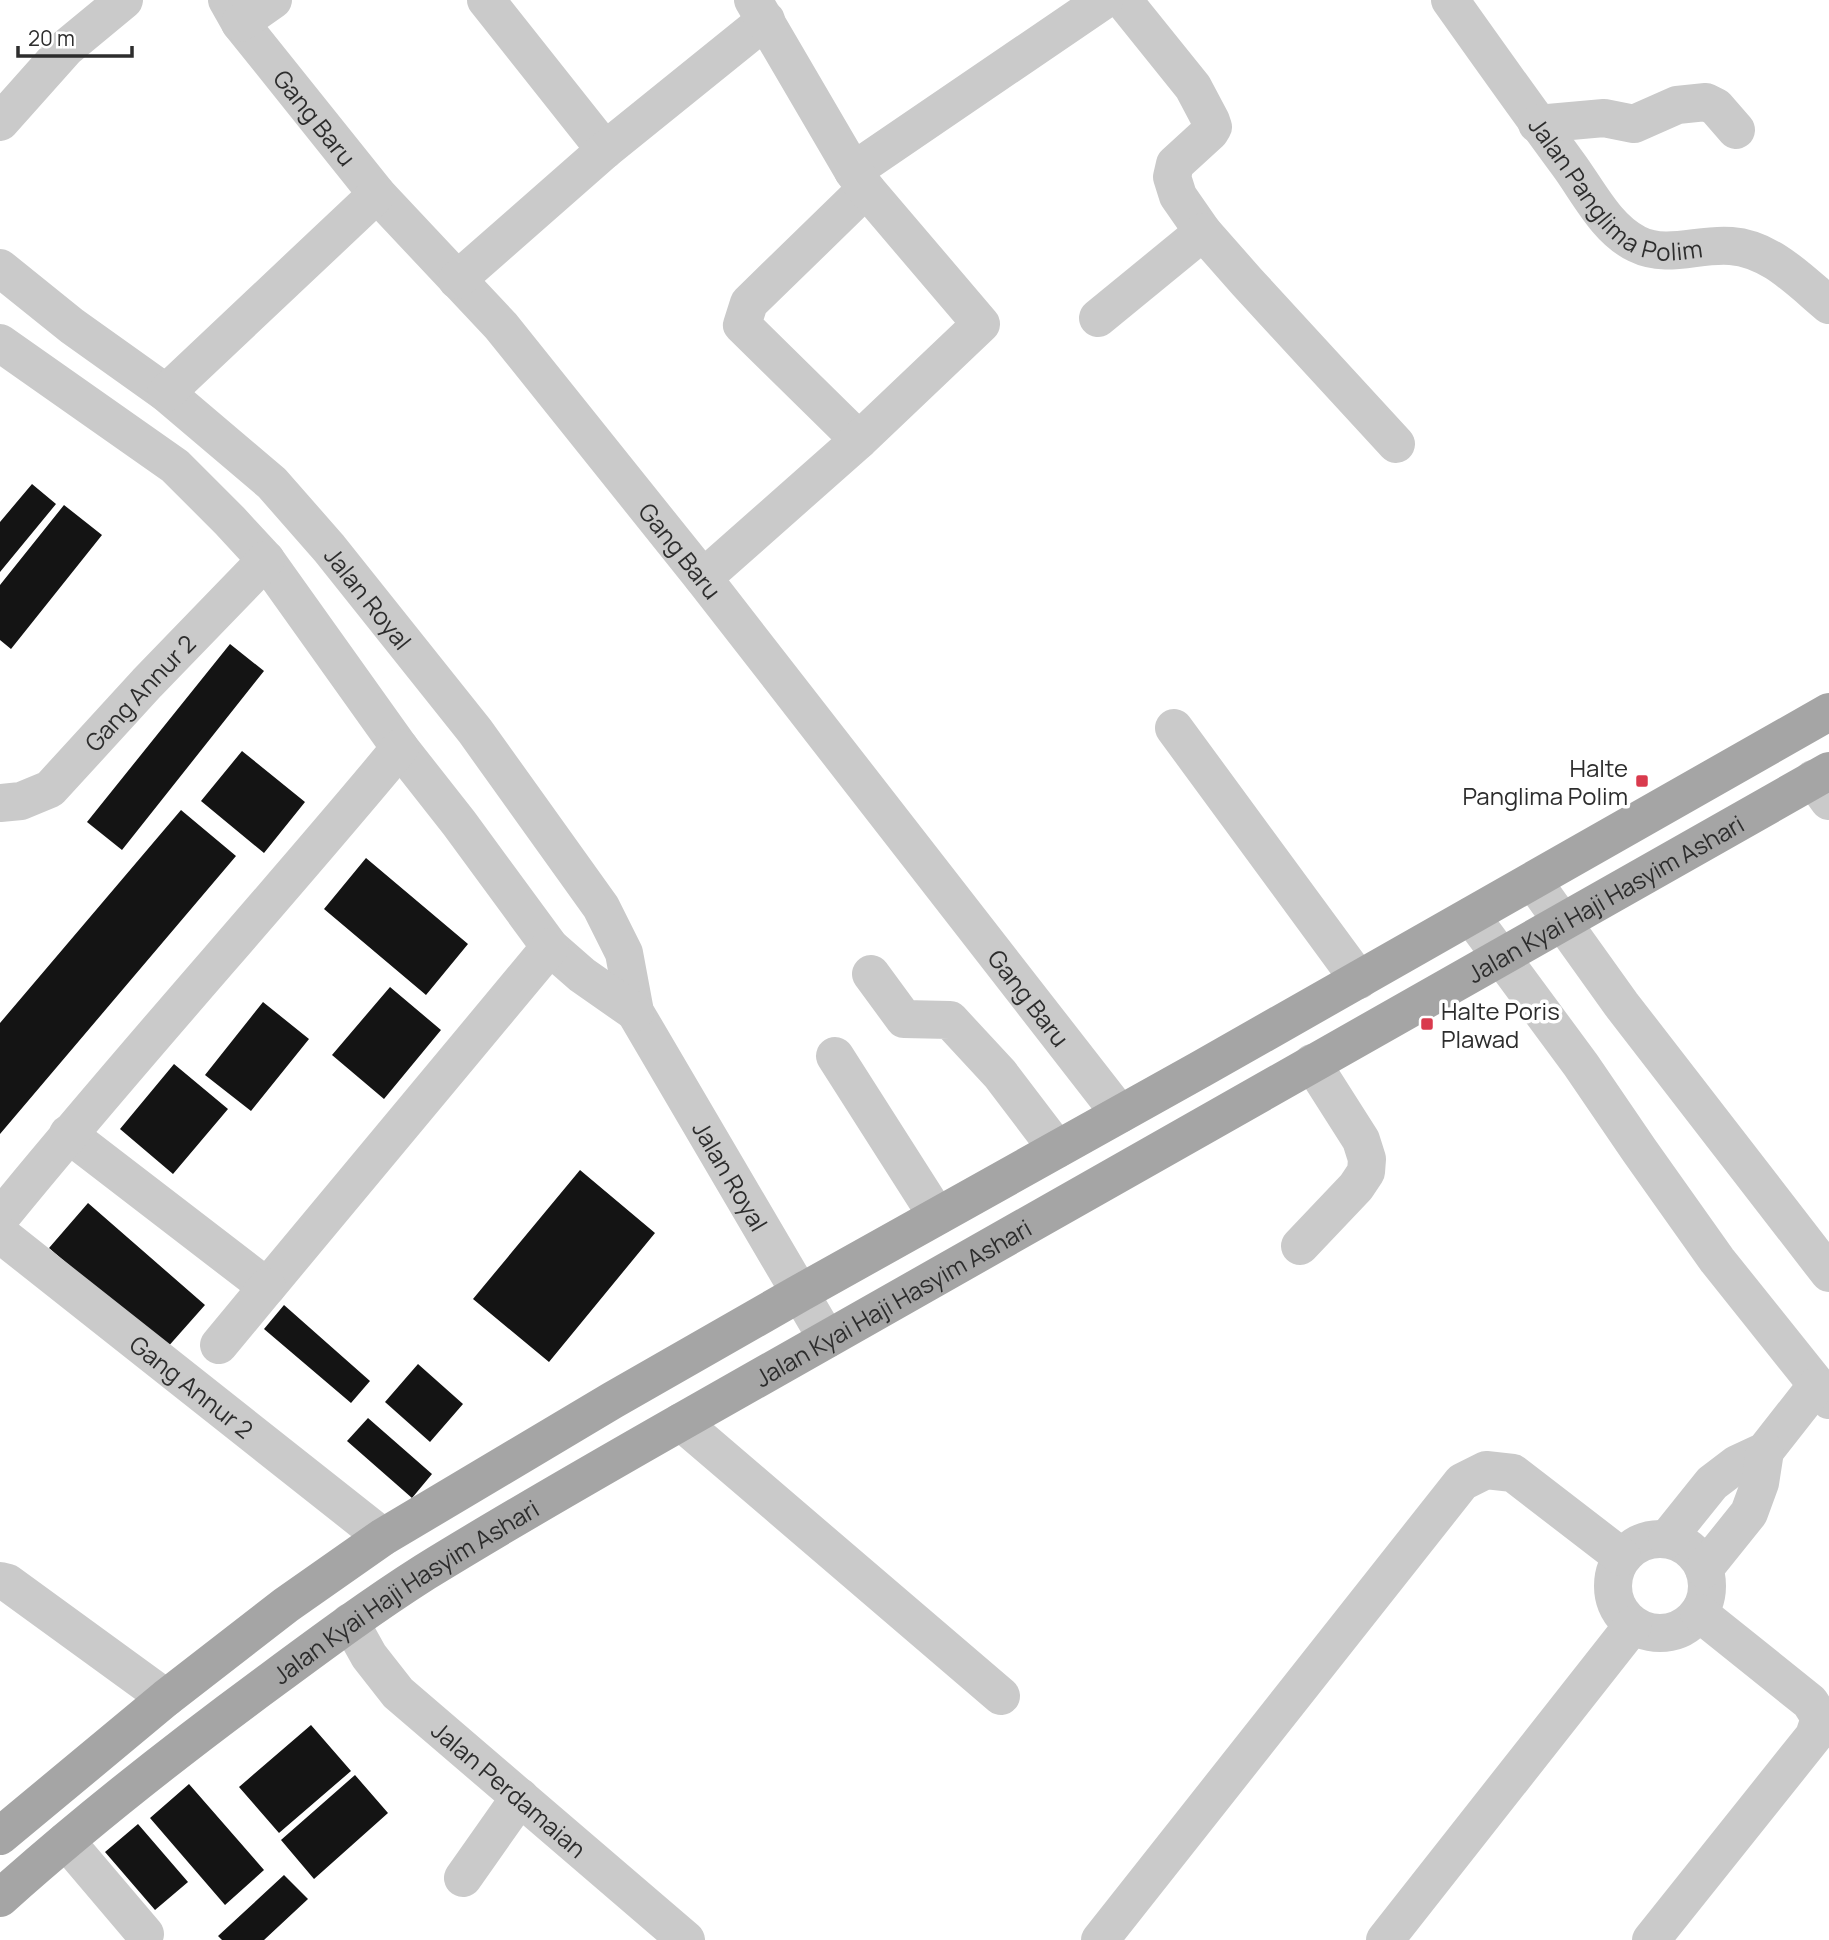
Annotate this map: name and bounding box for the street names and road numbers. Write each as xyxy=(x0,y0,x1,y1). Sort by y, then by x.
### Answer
street label: Gang Baru xyxy=(267,62,364,172)
street label: Jalan Panglima Polim xyxy=(1522,110,1704,267)
street label: Gang Baru xyxy=(632,495,729,605)
street label: Jalan Royal xyxy=(318,540,420,656)
street label: Gang Annur 2 xyxy=(76,627,202,758)
street label: Jalan Kyai Haji Hasyim Ashari xyxy=(1461,806,1749,990)
street label: Gang Baru xyxy=(981,942,1077,1053)
street label: Jalan Royal xyxy=(686,1114,776,1237)
street label: Jalan Kyai Haji Hasyim Ashari xyxy=(748,1210,1037,1394)
street label: Gang Annur 2 xyxy=(124,1327,261,1445)
street label: Jalan Kyai Haji Hasyim Ashari xyxy=(265,1491,544,1691)
street label: Jalan Perdamaian xyxy=(425,1713,594,1864)

